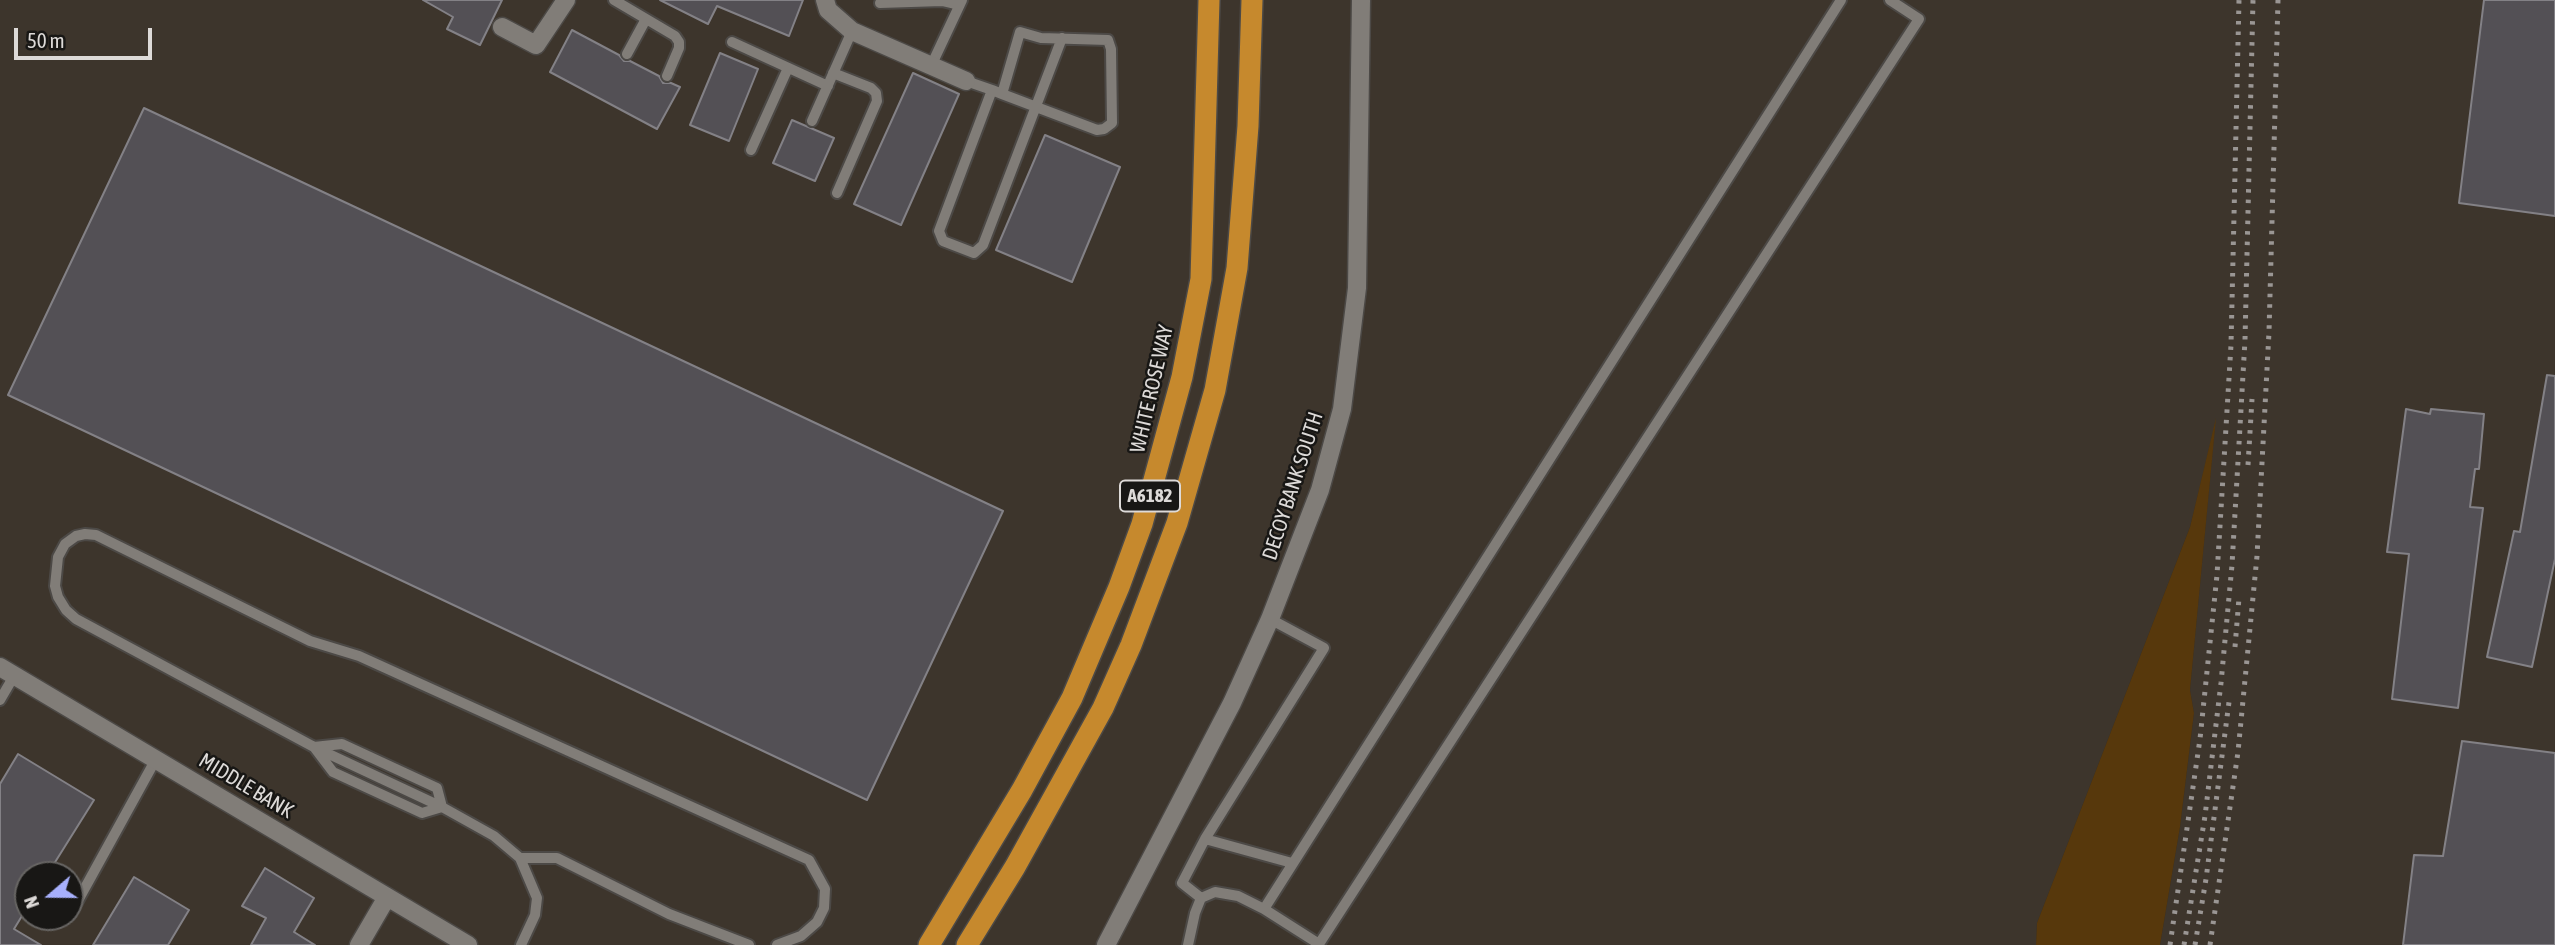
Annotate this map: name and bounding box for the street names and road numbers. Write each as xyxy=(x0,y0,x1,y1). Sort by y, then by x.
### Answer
street label: WHITE ROSE WAY xyxy=(1125,323,1179,455)
street label: DECOY BANK SOUTH xyxy=(1257,409,1329,563)
road number: A6182 xyxy=(1120,481,1180,512)
street label: MIDDLE BANK xyxy=(194,748,298,824)

